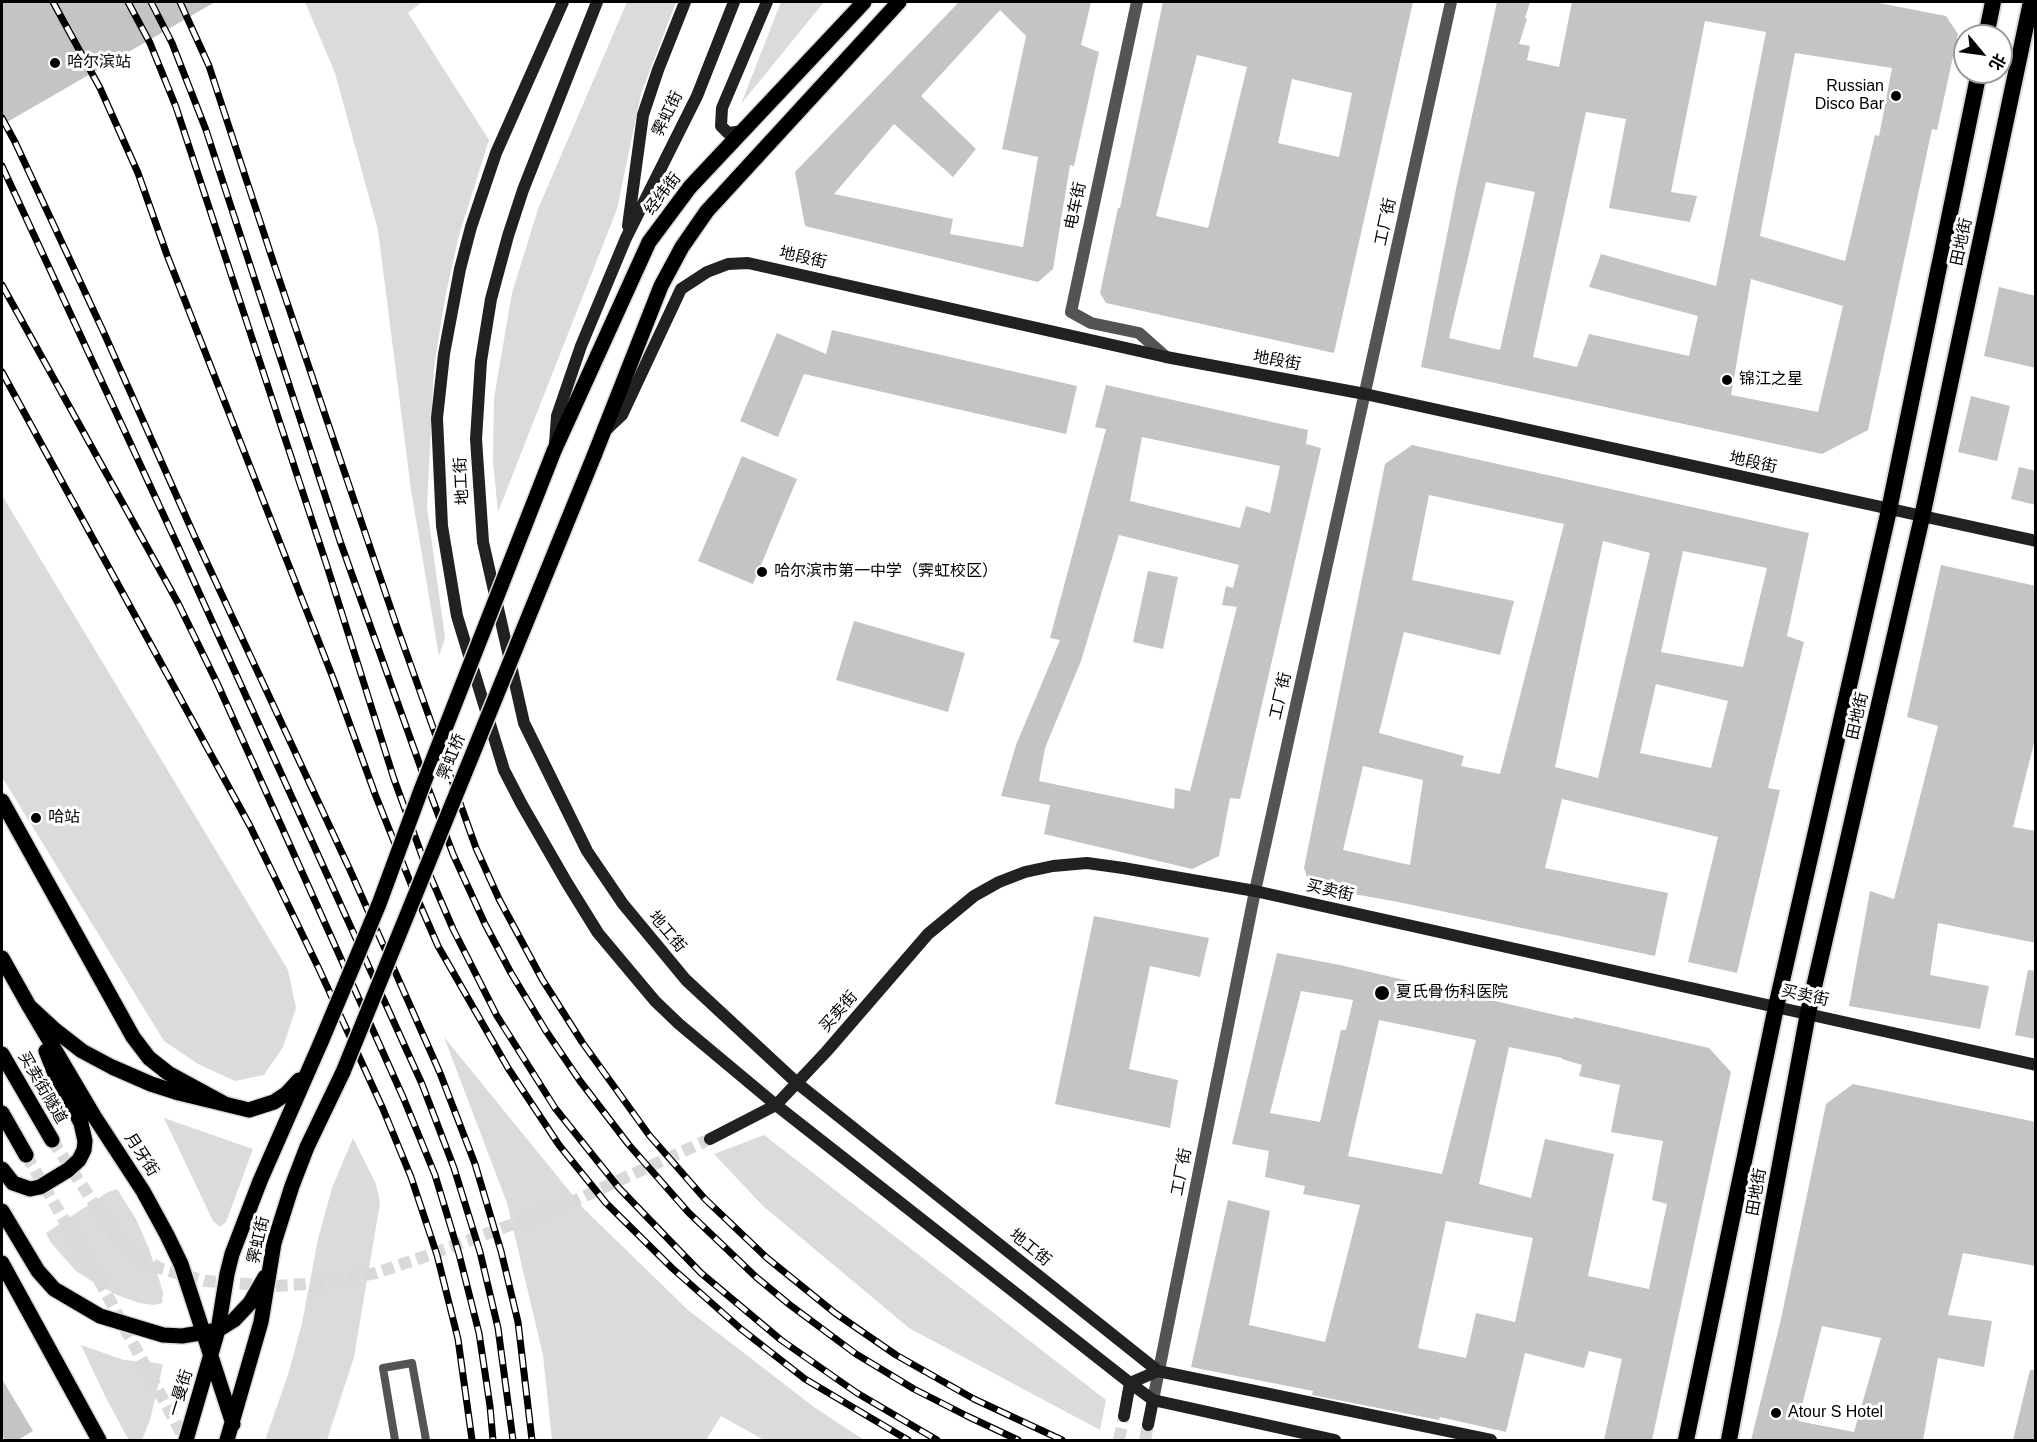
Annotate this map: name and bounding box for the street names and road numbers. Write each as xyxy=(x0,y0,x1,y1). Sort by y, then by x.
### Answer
street label: 霁虹街 xyxy=(649,88,687,140)
street label: 经纬街 xyxy=(641,169,685,219)
street label: 电车街 xyxy=(1062,181,1090,231)
street label: 工厂街 xyxy=(1372,197,1400,247)
street label: 田地街 xyxy=(1948,217,1976,267)
street label: 地段街 xyxy=(777,243,829,273)
street label: 地段街 xyxy=(1252,347,1302,375)
street label: 地段街 xyxy=(1728,449,1778,477)
street label: 地工街 xyxy=(451,457,473,505)
street label: 工厂街 xyxy=(1266,670,1296,722)
street label: 田地街 xyxy=(1843,690,1873,742)
street label: 霁虹桥 xyxy=(434,731,470,783)
street label: 买卖街 xyxy=(1304,876,1356,906)
street label: 地工街 xyxy=(644,907,690,957)
street label: 买卖街 xyxy=(1780,982,1830,1010)
street label: 买卖街 xyxy=(816,988,862,1036)
street label: 买卖街隧道 xyxy=(14,1049,70,1127)
street label: 月牙街 xyxy=(120,1130,162,1180)
street label: 工厂街 xyxy=(1168,1147,1196,1197)
street label: 田地街 xyxy=(1743,1167,1771,1217)
street label: 霁虹街 xyxy=(244,1214,274,1266)
street label: 地工街 xyxy=(1005,1225,1055,1271)
street label: 一曼街 xyxy=(165,1367,197,1419)

